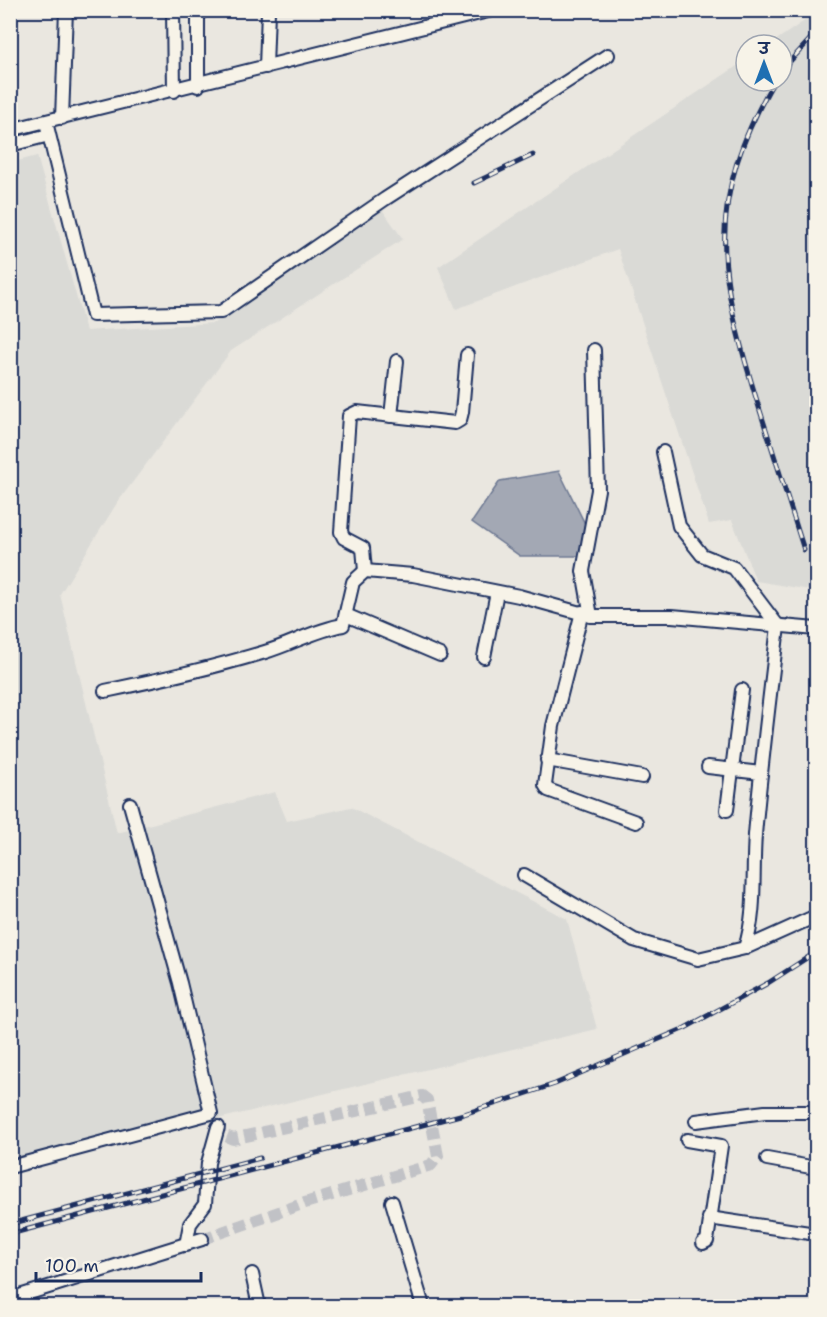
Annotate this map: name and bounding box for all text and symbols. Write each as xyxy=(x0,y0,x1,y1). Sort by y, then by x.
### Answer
north arrow xyxy=(734,33,794,93)
text: उ xyxy=(757,38,771,59)
scale bar xyxy=(36,1245,201,1283)
text: 100 m xyxy=(45,1254,99,1278)

